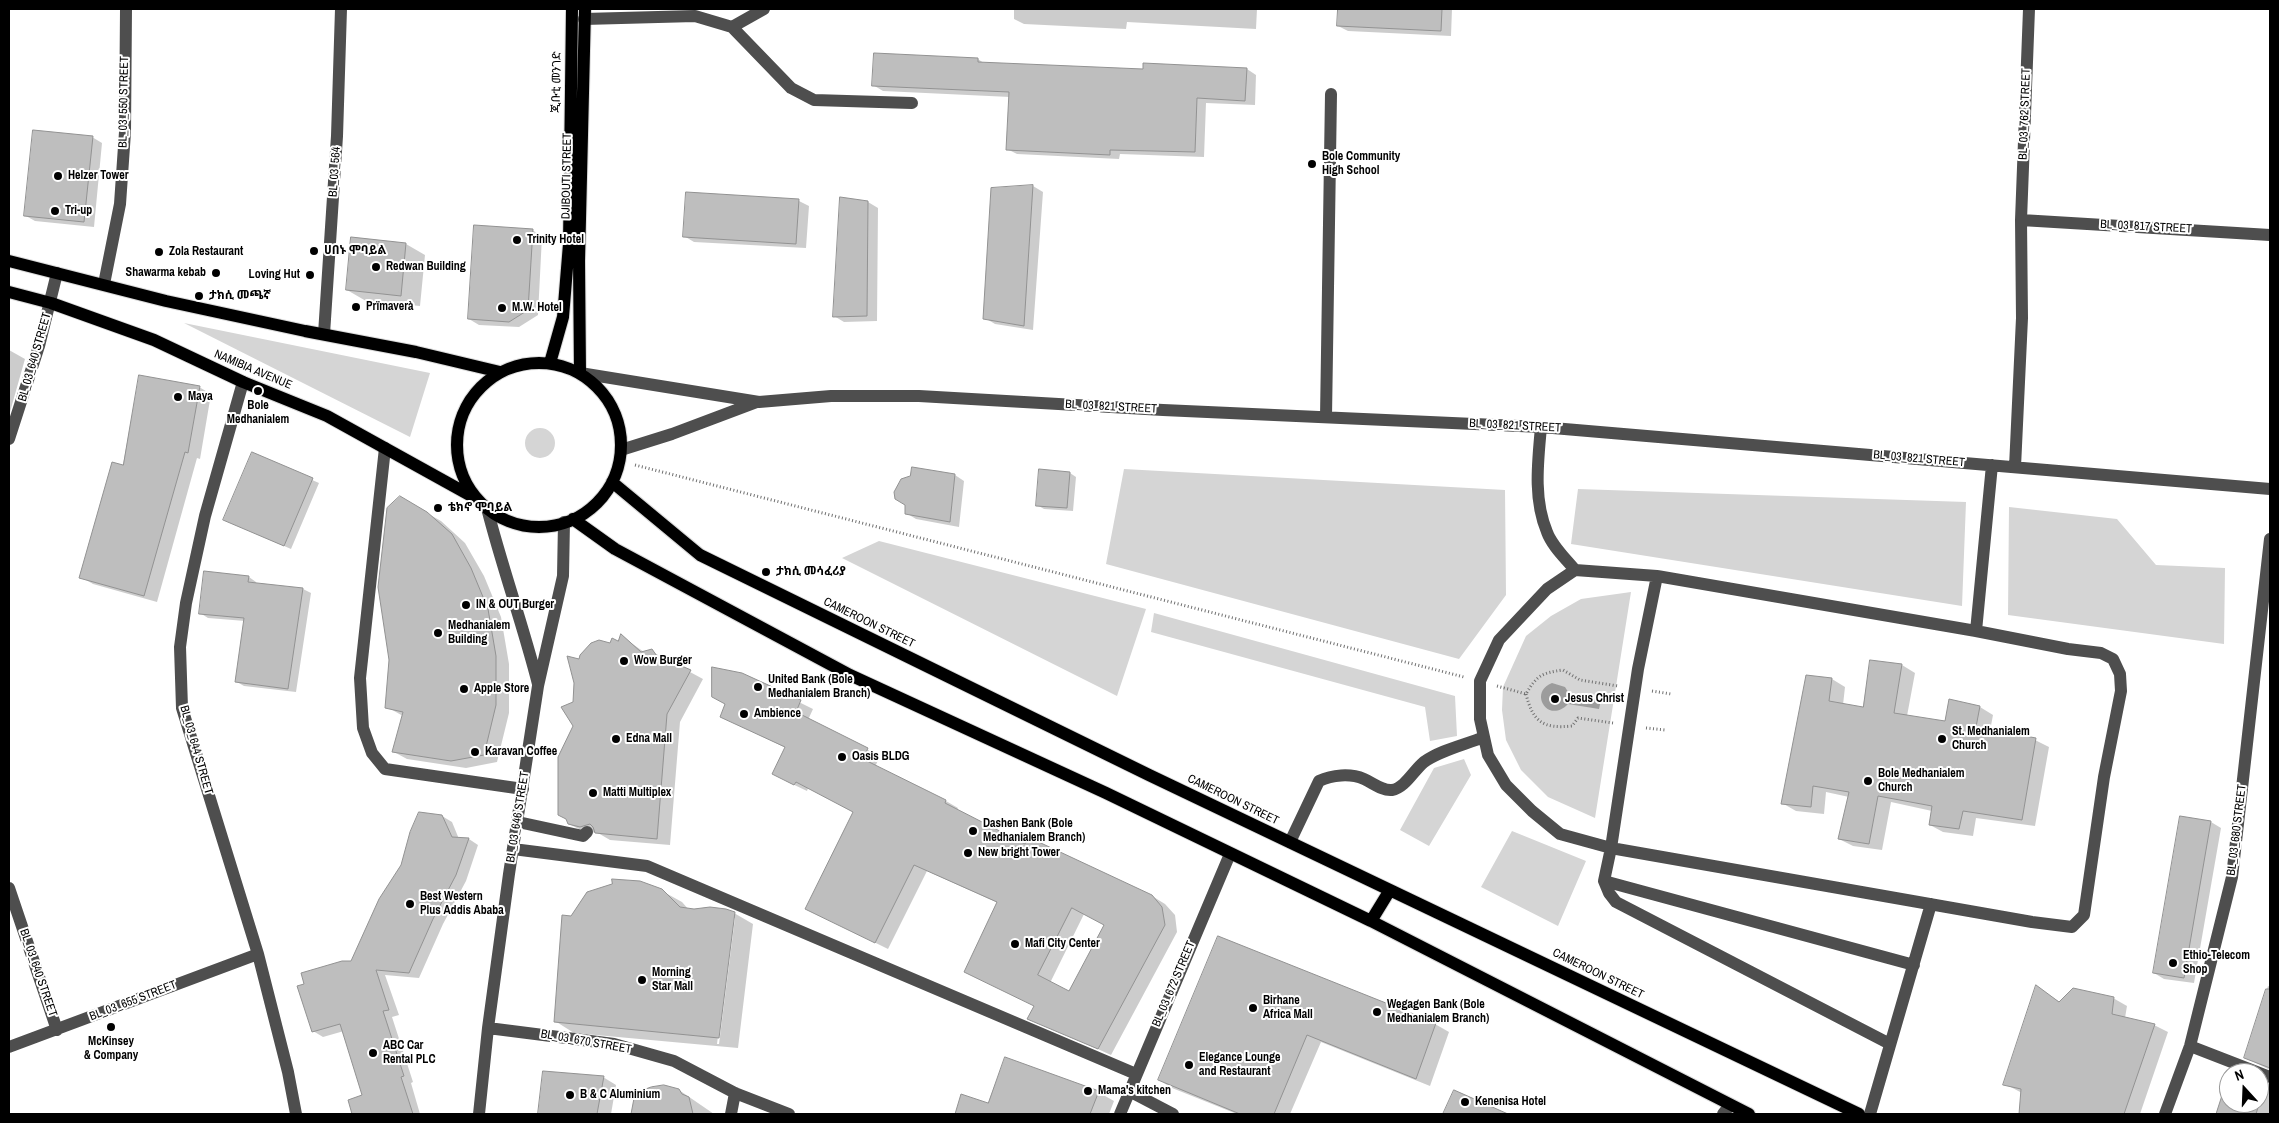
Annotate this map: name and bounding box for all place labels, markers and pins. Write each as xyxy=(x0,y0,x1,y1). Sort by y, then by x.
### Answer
place label: Bole Community High School xyxy=(1322,150,1400,178)
marker: Bole Community High School xyxy=(1306,158,1318,170)
place label: Helzer Tower xyxy=(68,169,129,183)
marker: Helzer Tower xyxy=(52,170,64,182)
place label: Tri-up xyxy=(65,204,92,218)
marker: Tri-up xyxy=(49,205,61,217)
place label: Trinity Hotel xyxy=(527,233,584,247)
marker: Trinity Hotel xyxy=(511,234,523,246)
place label: ሀበኑ ሞባይል xyxy=(324,244,386,258)
place label: Zola Restaurant xyxy=(169,245,243,259)
marker: ሀበኑ ሞባይል xyxy=(308,245,320,257)
marker: Zola Restaurant xyxy=(153,246,165,258)
place label: Redwan Building xyxy=(386,260,466,274)
marker: Redwan Building xyxy=(370,261,382,273)
place label: Shawarma kebab xyxy=(126,266,206,280)
marker: Shawarma kebab xyxy=(210,267,222,279)
place label: Loving Hut xyxy=(249,268,300,282)
marker: Loving Hut xyxy=(304,269,316,281)
place label: ታክሲ መጫኛ xyxy=(209,289,271,303)
marker: ታክሲ መጫኛ xyxy=(193,290,205,302)
place label: Prïmaverà xyxy=(366,300,414,314)
marker: Prïmaverà xyxy=(350,301,362,313)
place label: M.W. Hotel xyxy=(512,301,562,315)
marker: M.W. Hotel xyxy=(496,302,508,314)
marker: Bole Medhanialem xyxy=(252,385,264,397)
place label: Maya xyxy=(188,390,213,404)
marker: Maya xyxy=(172,391,184,403)
place label: Bole Medhanialem xyxy=(227,399,289,427)
place label: ቴክኖ ሞባይል xyxy=(448,501,512,515)
marker: ቴክኖ ሞባይል xyxy=(432,502,444,514)
place label: ታክሲ መሳፈሪያ xyxy=(776,565,846,579)
marker: ታክሲ መሳፈሪያ xyxy=(760,566,772,578)
place label: IN & OUT Burger xyxy=(476,598,554,612)
marker: IN & OUT Burger xyxy=(460,599,472,611)
place label: Medhanialem Building xyxy=(448,619,510,647)
marker: Medhanialem Building xyxy=(432,627,444,639)
place label: Wow Burger xyxy=(634,654,692,668)
marker: Wow Burger xyxy=(618,655,630,667)
place label: United Bank (Bole Medhanialem Branch) xyxy=(768,673,870,701)
marker: United Bank (Bole Medhanialem Branch) xyxy=(752,681,764,693)
place label: Apple Store xyxy=(474,682,529,696)
marker: Apple Store xyxy=(458,683,470,695)
place label: Jesus Christ xyxy=(1565,692,1624,706)
marker: Jesus Christ xyxy=(1549,693,1561,705)
place label: Ambience xyxy=(754,707,801,721)
marker: Ambience xyxy=(738,708,750,720)
place label: St. Medhanialem Church xyxy=(1952,725,2030,753)
place label: Edna Mall xyxy=(626,732,672,746)
marker: Edna Mall xyxy=(610,733,622,745)
marker: St. Medhanialem Church xyxy=(1936,733,1948,745)
place label: Karavan Coffee xyxy=(485,745,557,759)
marker: Karavan Coffee xyxy=(469,746,481,758)
place label: Oasis BLDG xyxy=(852,750,909,764)
marker: Oasis BLDG xyxy=(836,751,848,763)
place label: Bole Medhanialem Church xyxy=(1878,767,1964,795)
marker: Bole Medhanialem Church xyxy=(1862,775,1874,787)
place label: Matti Multiplex xyxy=(603,786,671,800)
marker: Matti Multiplex xyxy=(587,787,599,799)
place label: Dashen Bank (Bole Medhanialem Branch) xyxy=(983,817,1085,845)
marker: Dashen Bank (Bole Medhanialem Branch) xyxy=(967,825,979,837)
place label: New bright Tower xyxy=(978,846,1060,860)
marker: New bright Tower xyxy=(962,847,974,859)
place label: Best Western Plus Addis Ababa xyxy=(420,890,504,918)
marker: Best Western Plus Addis Ababa xyxy=(404,898,416,910)
place label: Mafi City Center xyxy=(1025,937,1100,951)
marker: Mafi City Center xyxy=(1009,938,1021,950)
place label: Ethio-Telecom Shop xyxy=(2183,949,2250,977)
marker: Ethio-Telecom Shop xyxy=(2167,957,2179,969)
place label: Morning Star Mall xyxy=(652,966,693,994)
marker: Morning Star Mall xyxy=(636,974,648,986)
place label: Birhane Africa Mall xyxy=(1263,994,1313,1022)
place label: Wegagen Bank (Bole Medhanialem Branch) xyxy=(1387,998,1489,1026)
marker: Birhane Africa Mall xyxy=(1247,1002,1259,1014)
marker: Wegagen Bank (Bole Medhanialem Branch) xyxy=(1371,1006,1383,1018)
marker: McKinsey & Company xyxy=(105,1021,117,1033)
place label: McKinsey & Company xyxy=(84,1035,138,1063)
place label: ABC Car Rental PLC xyxy=(383,1039,435,1067)
marker: ABC Car Rental PLC xyxy=(367,1047,379,1059)
place label: Elegance Lounge and Restaurant xyxy=(1199,1051,1280,1079)
marker: Elegance Lounge and Restaurant xyxy=(1183,1059,1195,1071)
place label: Mama's kitchen xyxy=(1098,1084,1171,1098)
marker: Mama's kitchen xyxy=(1082,1085,1094,1097)
place label: B & C Aluminium xyxy=(580,1088,660,1102)
marker: B & C Aluminium xyxy=(564,1089,576,1101)
place label: Kenenisa Hotel xyxy=(1475,1095,1546,1109)
marker: Kenenisa Hotel xyxy=(1459,1096,1471,1108)

